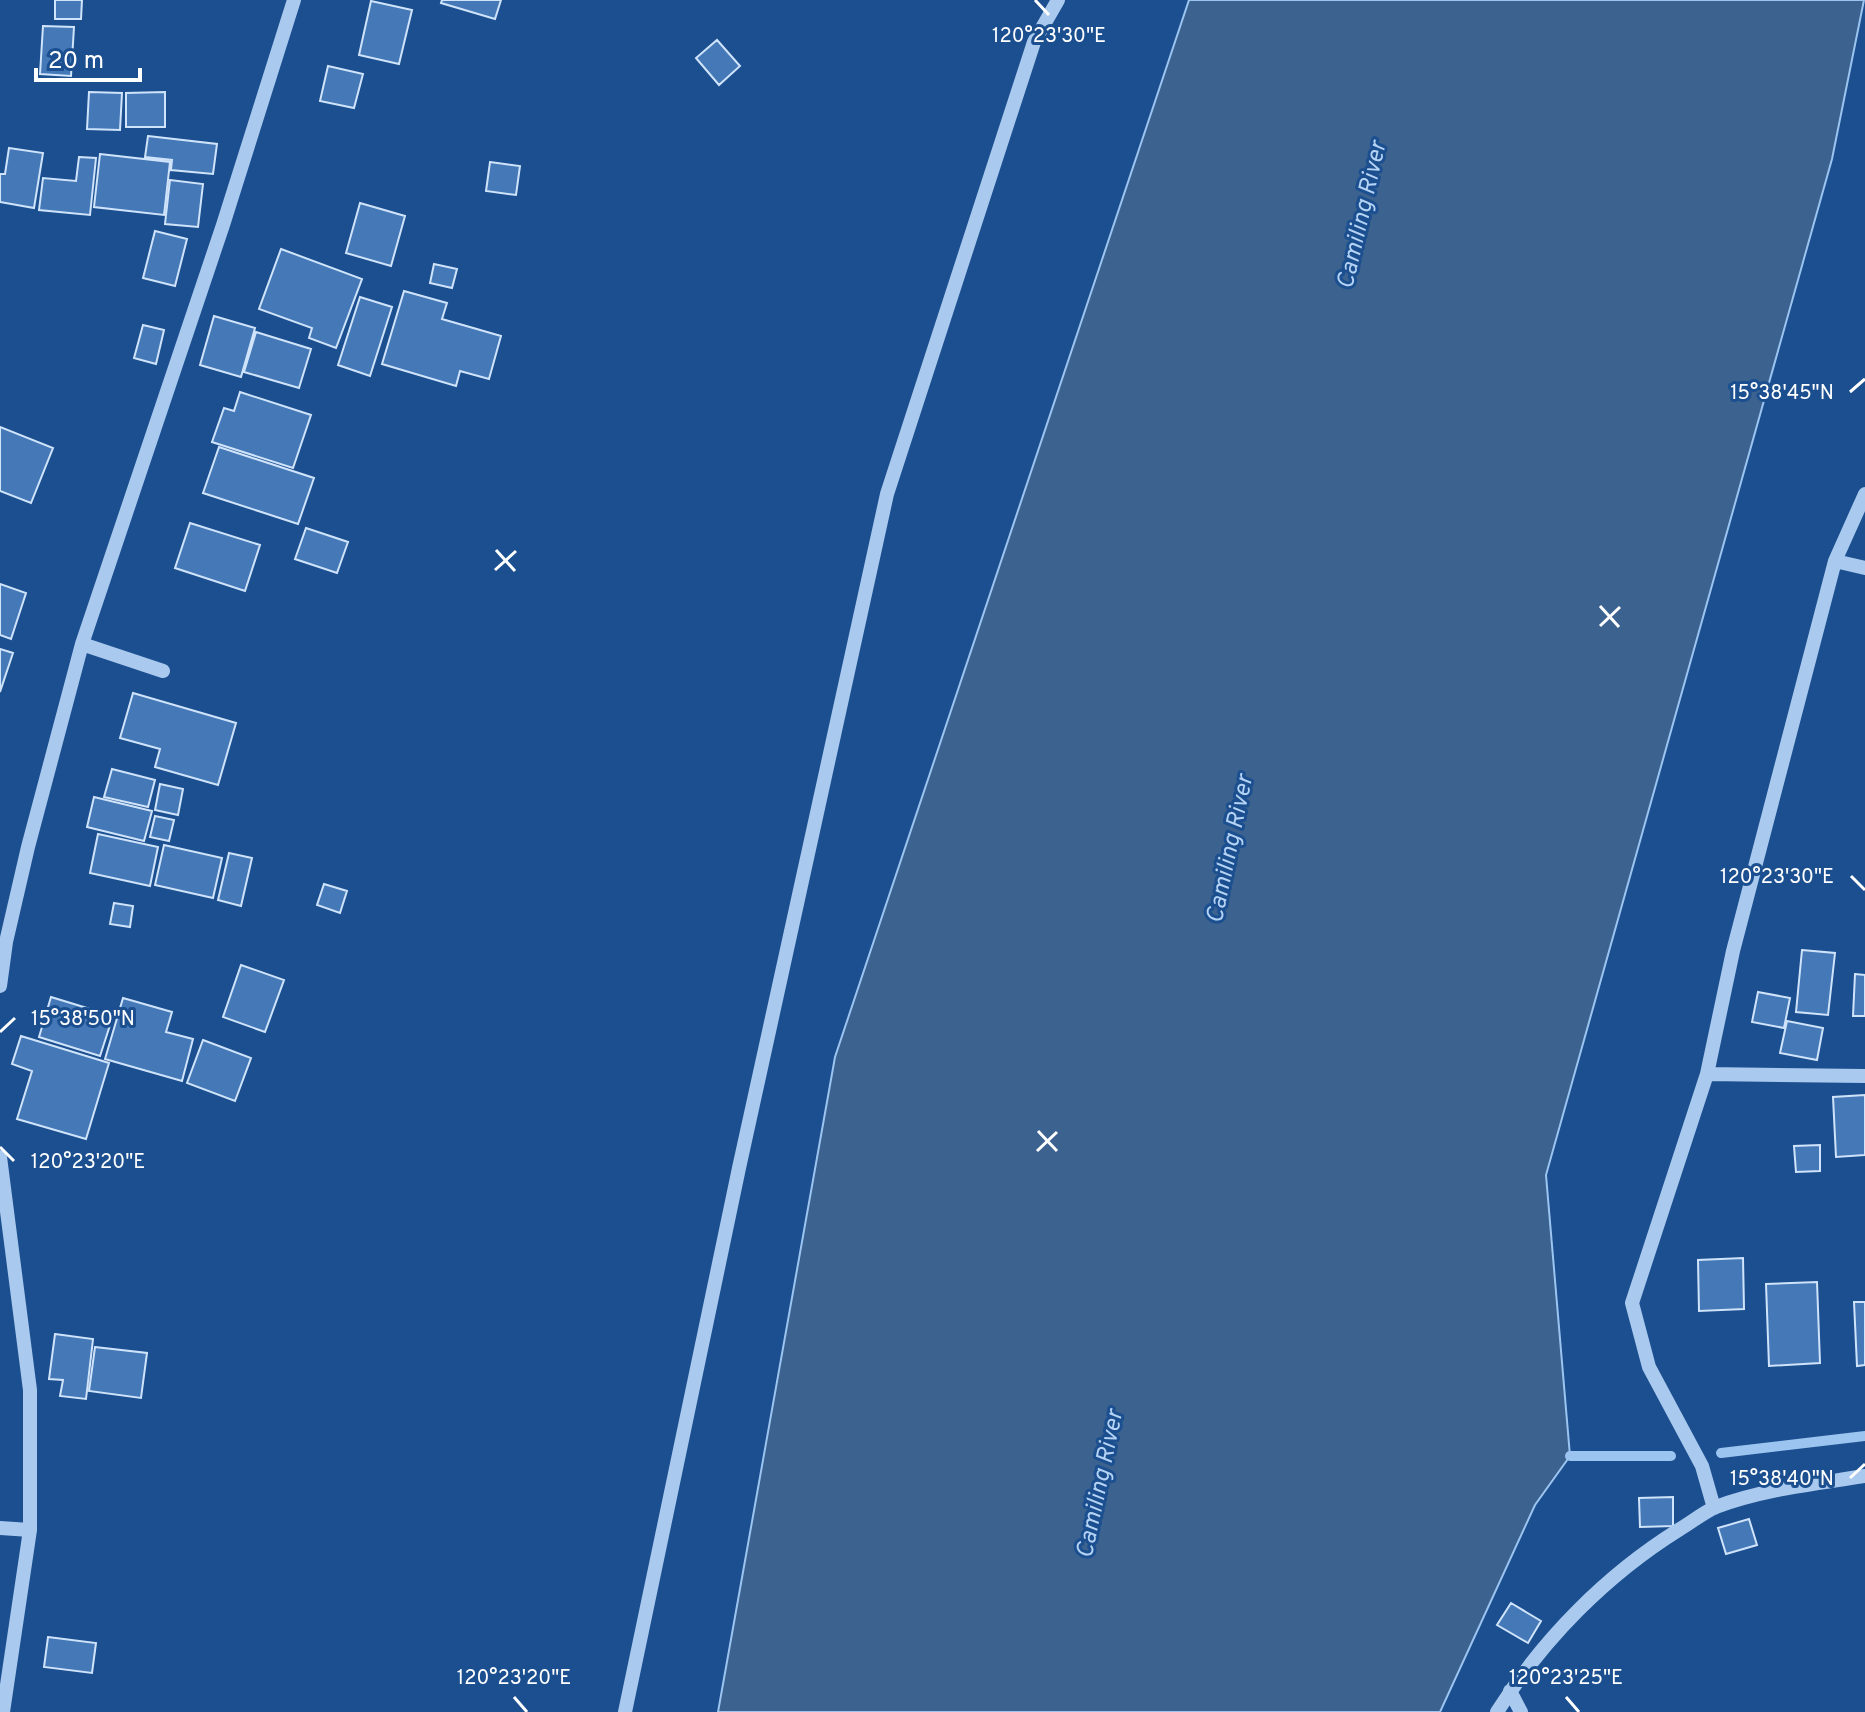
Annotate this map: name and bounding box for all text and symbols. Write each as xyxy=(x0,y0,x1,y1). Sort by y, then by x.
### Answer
text: 120°23'30"E xyxy=(992,24,1106,50)
scale bar xyxy=(36,32,140,82)
text: 20 m xyxy=(48,47,104,77)
water label: Camiling River xyxy=(1331,137,1395,292)
text: 15°38'45"N xyxy=(1730,381,1834,407)
water label: Camiling River xyxy=(1201,771,1262,926)
text: 120°23'30"E xyxy=(1720,865,1834,891)
text: 15°38'50"N xyxy=(31,1007,135,1033)
text: 120°23'20"E xyxy=(31,1150,145,1176)
water label: Camiling River xyxy=(1071,1406,1132,1561)
text: 15°38'40"N xyxy=(1730,1467,1834,1493)
text: 120°23'20"E xyxy=(457,1666,571,1692)
text: 120°23'25"E xyxy=(1509,1666,1623,1692)

